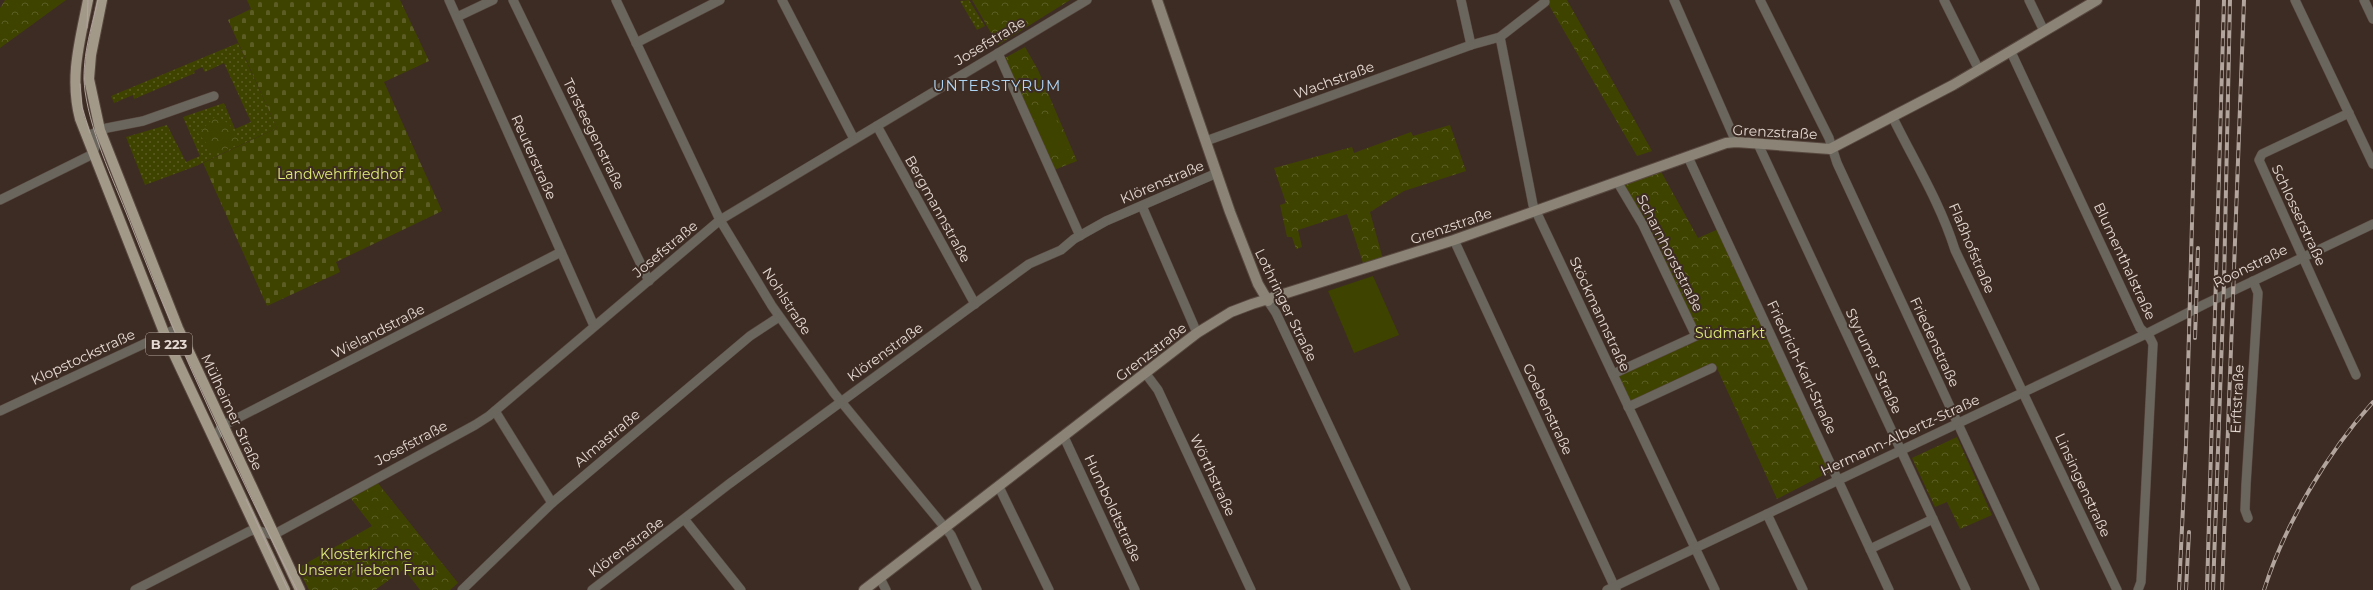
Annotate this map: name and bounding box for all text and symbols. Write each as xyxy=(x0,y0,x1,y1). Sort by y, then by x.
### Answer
street label: Josefstraße xyxy=(950,13,1029,70)
street label: Wachstraße xyxy=(1291,57,1377,103)
street label: Tersteegenstraße xyxy=(559,75,629,193)
district label: UNTERSTYRUM xyxy=(933,76,1061,95)
street label: Reuterstraße xyxy=(507,112,561,202)
street label: Grenzstraße xyxy=(1732,121,1818,143)
street label: Bergmannstraße xyxy=(901,152,975,266)
street label: Klörenstraße xyxy=(1117,156,1207,208)
street label: Schlosserstraße xyxy=(2268,161,2330,269)
park label: Landwehrfriedhof xyxy=(277,165,404,183)
street label: Scharnhorststraße xyxy=(1633,191,1707,315)
street label: Flaßhofstraße xyxy=(1945,200,1999,296)
street label: Blumenthalstraße xyxy=(2090,200,2160,322)
street label: Grenzstraße xyxy=(1408,204,1494,248)
street label: Josefstraße xyxy=(628,217,701,282)
street label: Roonstraße xyxy=(2210,240,2290,292)
street label: Lothringer Straße xyxy=(1251,246,1321,364)
street label: Stöckmannstraße xyxy=(1566,254,1634,374)
street label: Nohlstraße xyxy=(758,264,816,338)
street label: Friedenstraße xyxy=(1906,294,1964,390)
street label: Friedrich-Karl-Straße xyxy=(1763,297,1841,437)
street label: Wielandstraße xyxy=(328,300,428,362)
street label: Styrumer Straße xyxy=(1842,305,1906,417)
street label: Klörenstraße xyxy=(844,318,926,386)
street label: Grenzstraße xyxy=(1112,319,1190,385)
park label: Südmarkt xyxy=(1695,324,1765,342)
street label: Klopstockstraße xyxy=(28,325,138,389)
road number: B 223 xyxy=(146,333,192,355)
street label: Mülheimer Straße xyxy=(197,351,267,473)
street label: Goebenstraße xyxy=(1519,360,1577,458)
street label: Erftstraße xyxy=(2226,364,2248,434)
street label: Hermann-Albertz-Straße xyxy=(1818,390,1982,480)
street label: Almastraße xyxy=(570,405,644,471)
street label: Josefstraße xyxy=(371,416,450,470)
street label: Linsingenstraße xyxy=(2051,430,2115,540)
street label: Wörthstraße xyxy=(1186,431,1240,519)
street label: Humboldtstraße xyxy=(1080,451,1146,565)
street label: Klörenstraße xyxy=(585,513,667,581)
park label: Klosterkirche Unserer lieben Frau xyxy=(297,545,435,579)

